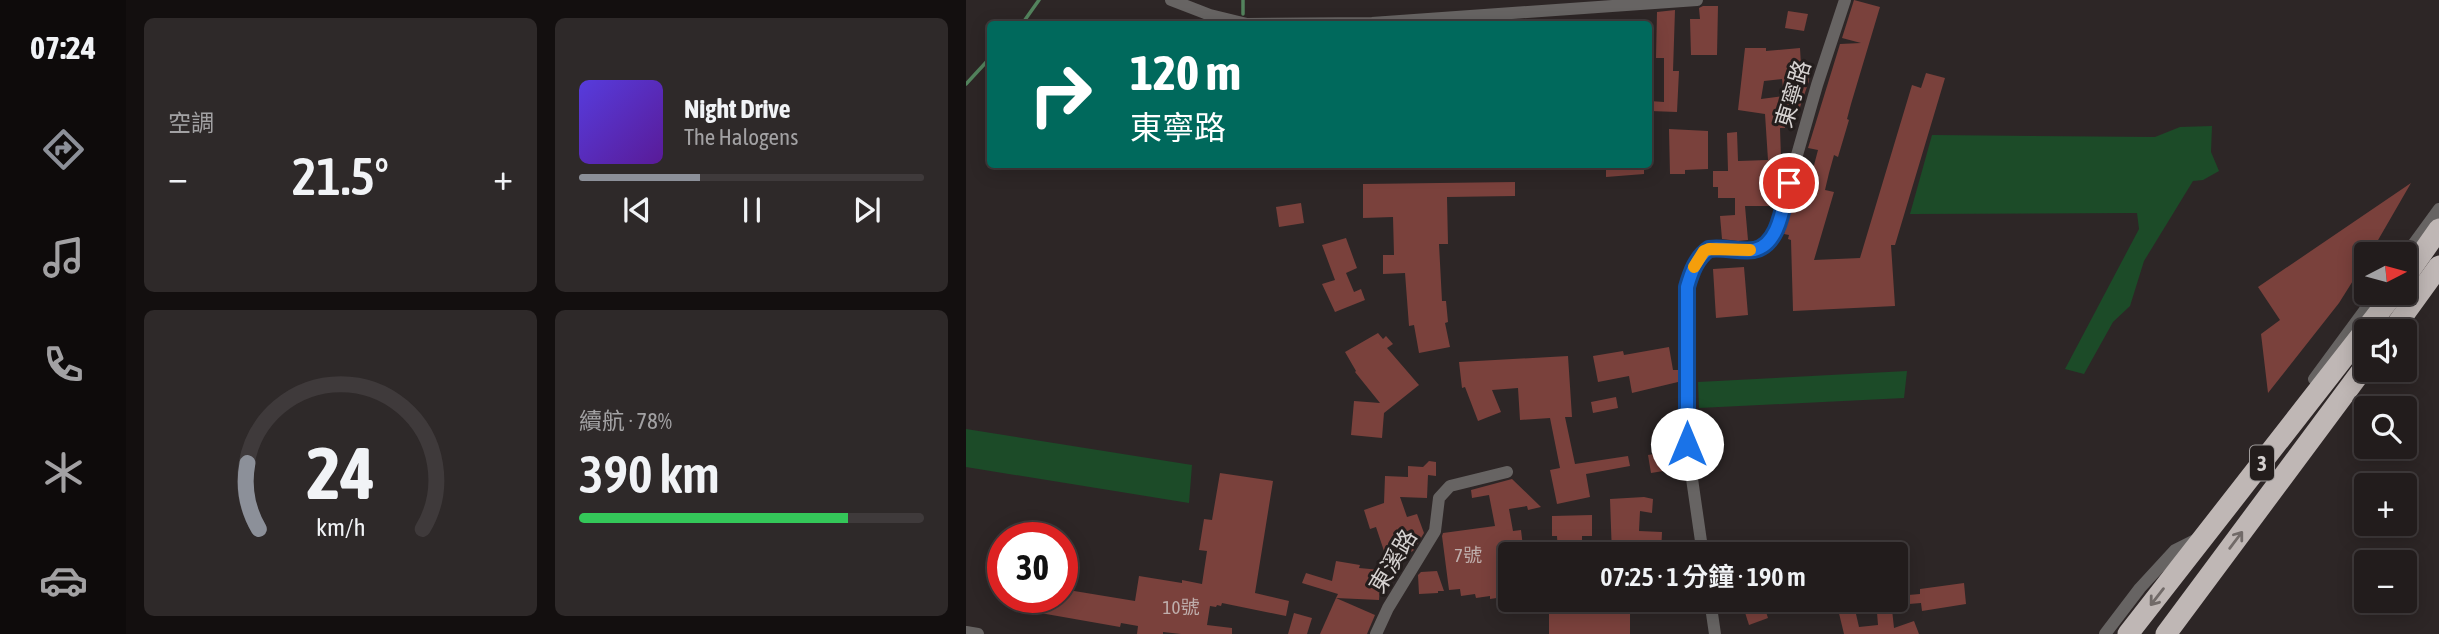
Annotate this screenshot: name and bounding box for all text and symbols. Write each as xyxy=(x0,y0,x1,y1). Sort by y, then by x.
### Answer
text: 07:24 xyxy=(30,29,96,66)
text: 120 m xyxy=(1130,44,1241,100)
icon: right xyxy=(1015,49,1106,140)
street label: 東寧路 xyxy=(1770,57,1816,131)
text: Night Drive xyxy=(684,94,791,124)
text: 東寧路 xyxy=(1130,109,1226,146)
text: 空調 xyxy=(168,110,214,136)
text: The Halogens xyxy=(684,124,798,150)
icon: directions xyxy=(39,125,88,174)
text: 21.5° xyxy=(292,146,389,206)
pin xyxy=(1759,153,1819,213)
text: − xyxy=(168,155,188,198)
text: + xyxy=(493,155,513,198)
icon: arrive xyxy=(1770,164,1808,202)
icon: previous xyxy=(618,191,656,229)
icon: pause xyxy=(733,191,771,229)
icon: next xyxy=(848,191,886,229)
icon: music xyxy=(39,233,88,282)
north arrow xyxy=(2354,242,2417,304)
map controls xyxy=(2354,242,2417,613)
button: sound xyxy=(2354,319,2417,382)
icon: phone xyxy=(39,340,88,389)
button: search xyxy=(2354,396,2417,459)
position arrow xyxy=(1650,407,1724,481)
text: 續航 · 78% xyxy=(579,408,672,434)
text: 24 xyxy=(306,431,375,514)
text: 390 km xyxy=(579,444,720,504)
road number: 3 xyxy=(2250,446,2274,480)
icon: climate xyxy=(39,448,88,497)
button: + xyxy=(2354,473,2417,536)
text: km/h xyxy=(316,513,365,541)
speed limit sign: 30 xyxy=(987,522,1078,613)
street label: 東溪路 xyxy=(1364,525,1422,597)
one-way arrow xyxy=(2229,531,2243,550)
house number: 7號 xyxy=(1454,544,1482,566)
button: − xyxy=(2354,550,2417,613)
icon: car xyxy=(39,556,88,605)
text: 07:25 · 1 分鐘 · 190 m xyxy=(1600,562,1806,592)
one-way arrow xyxy=(2150,588,2165,606)
house number: 10號 xyxy=(1163,596,1199,618)

